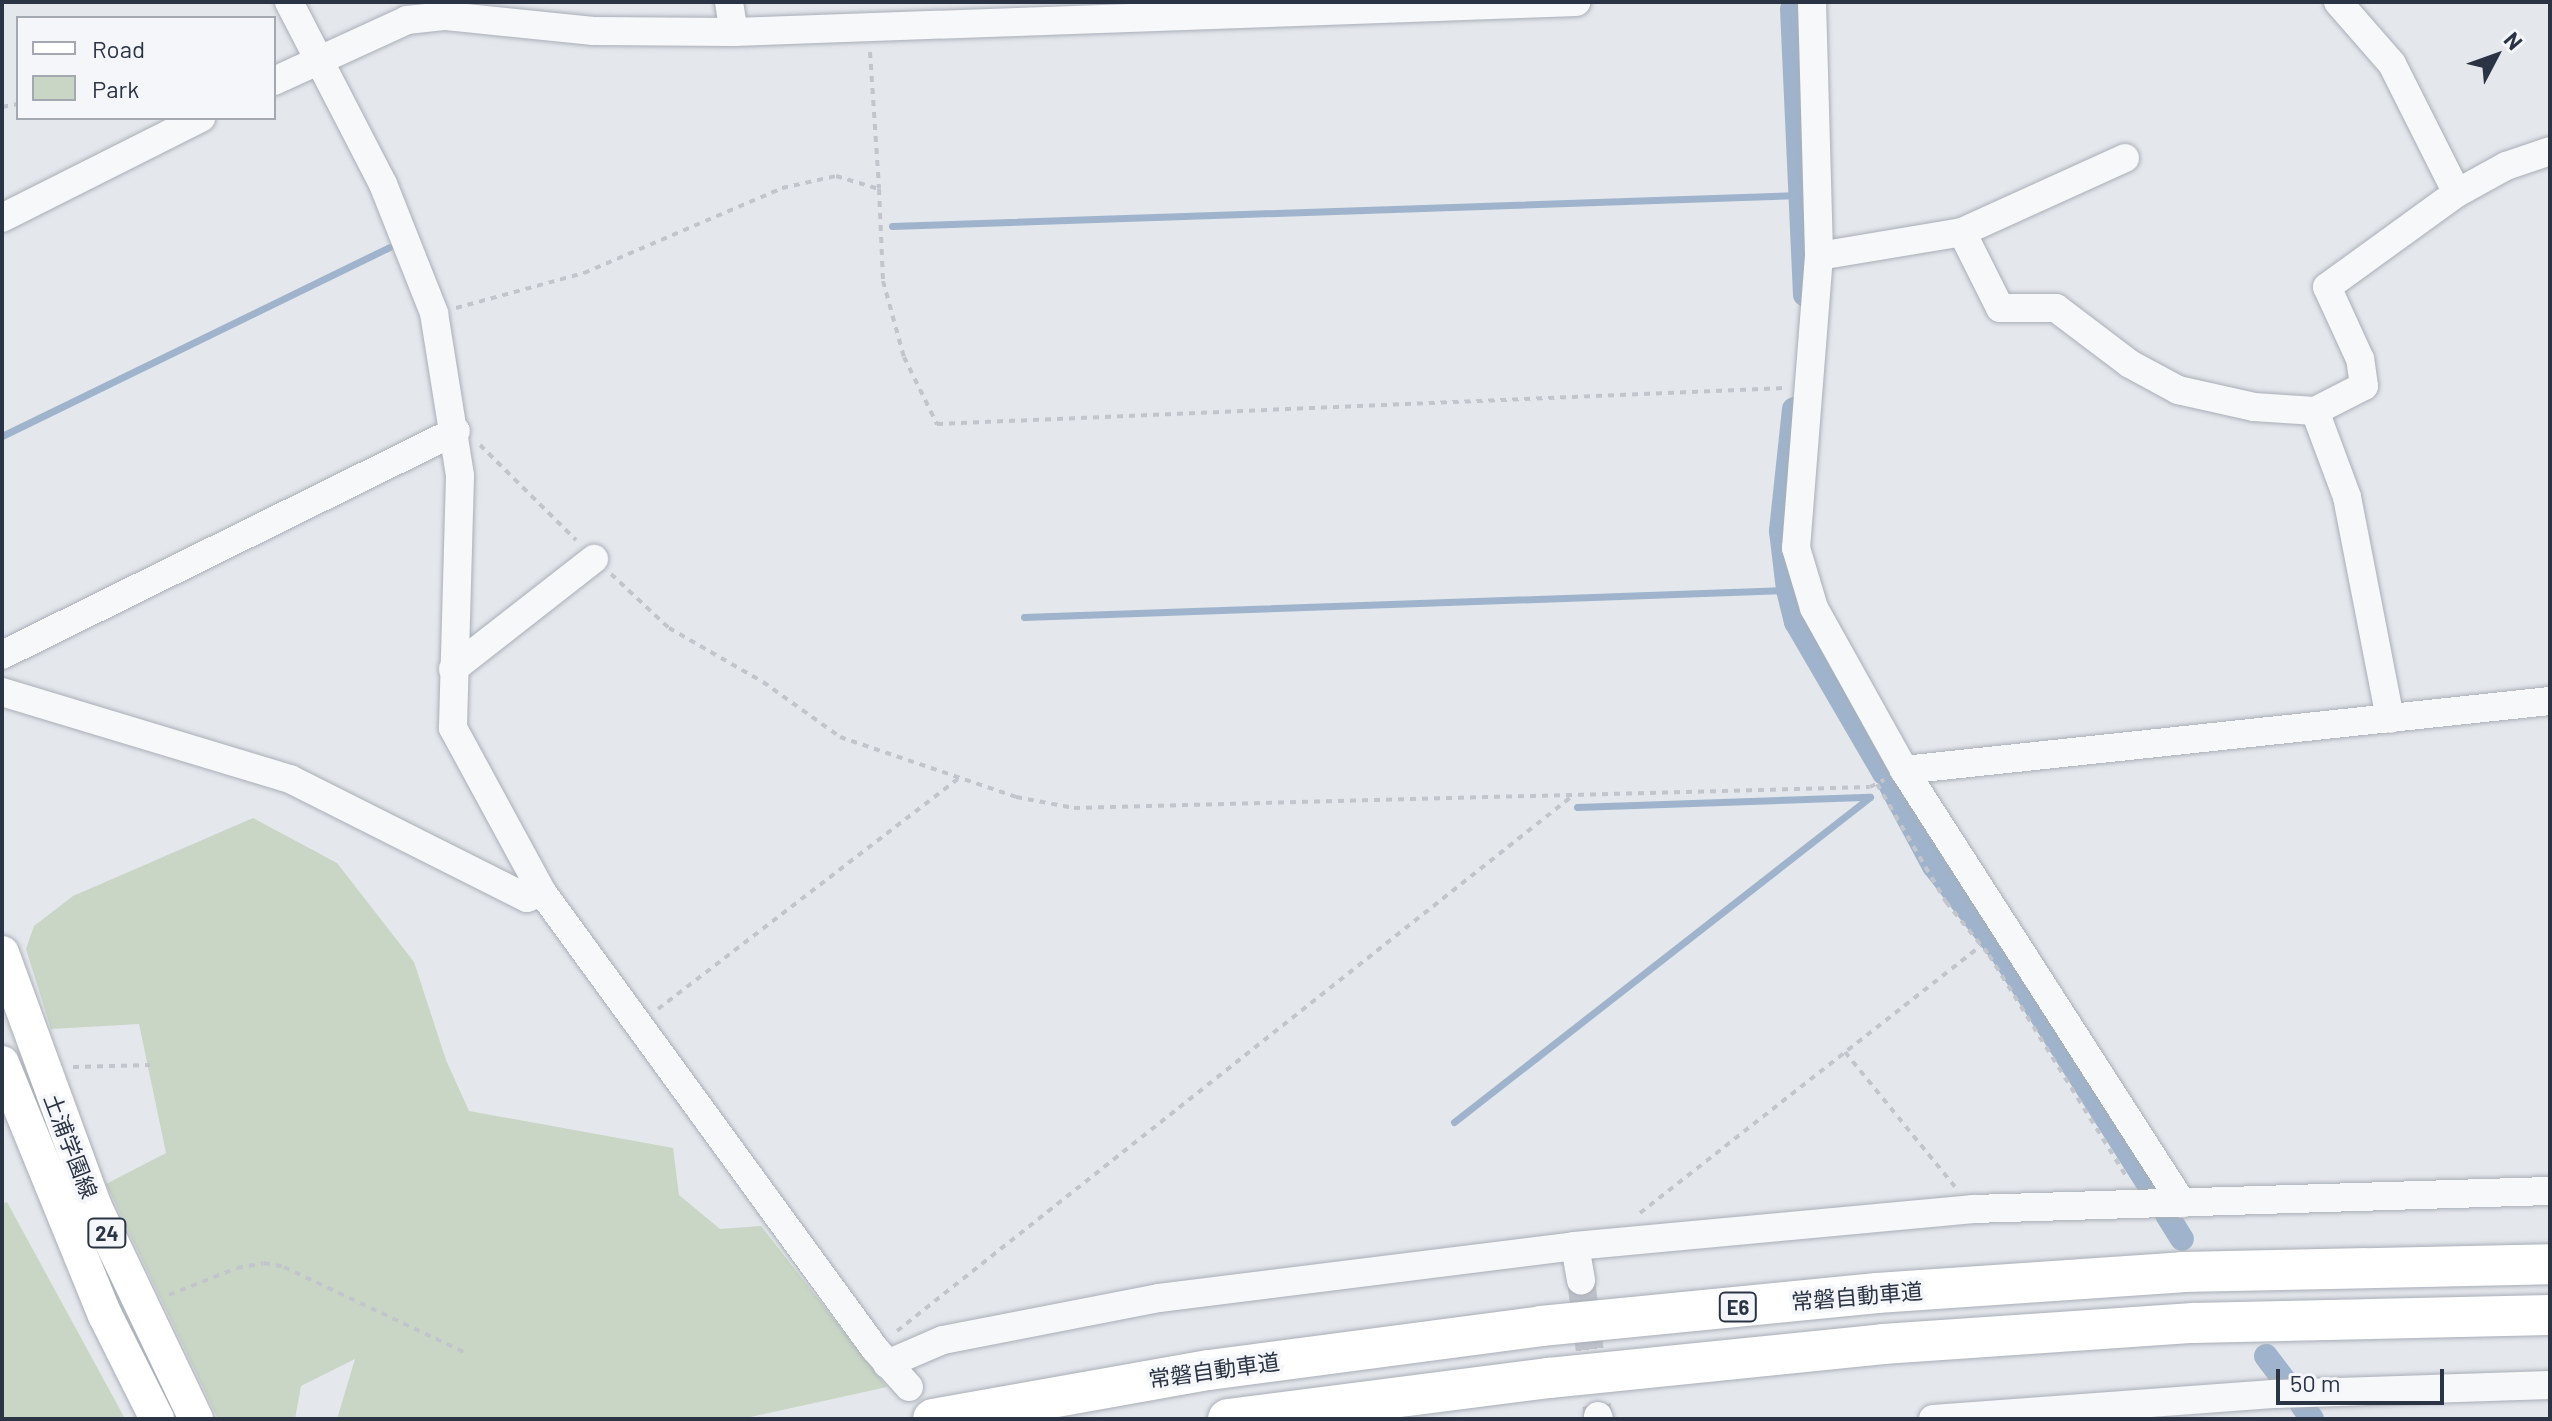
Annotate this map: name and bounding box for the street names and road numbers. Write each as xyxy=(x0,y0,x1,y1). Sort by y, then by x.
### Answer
street label: 土浦学園線 xyxy=(39,1090,103,1202)
road number: 24 xyxy=(87,1217,127,1249)
street label: 常磐自動車道 xyxy=(1790,1277,1924,1315)
road number: E6 xyxy=(1718,1291,1758,1323)
street label: 常磐自動車道 xyxy=(1147,1348,1281,1392)

